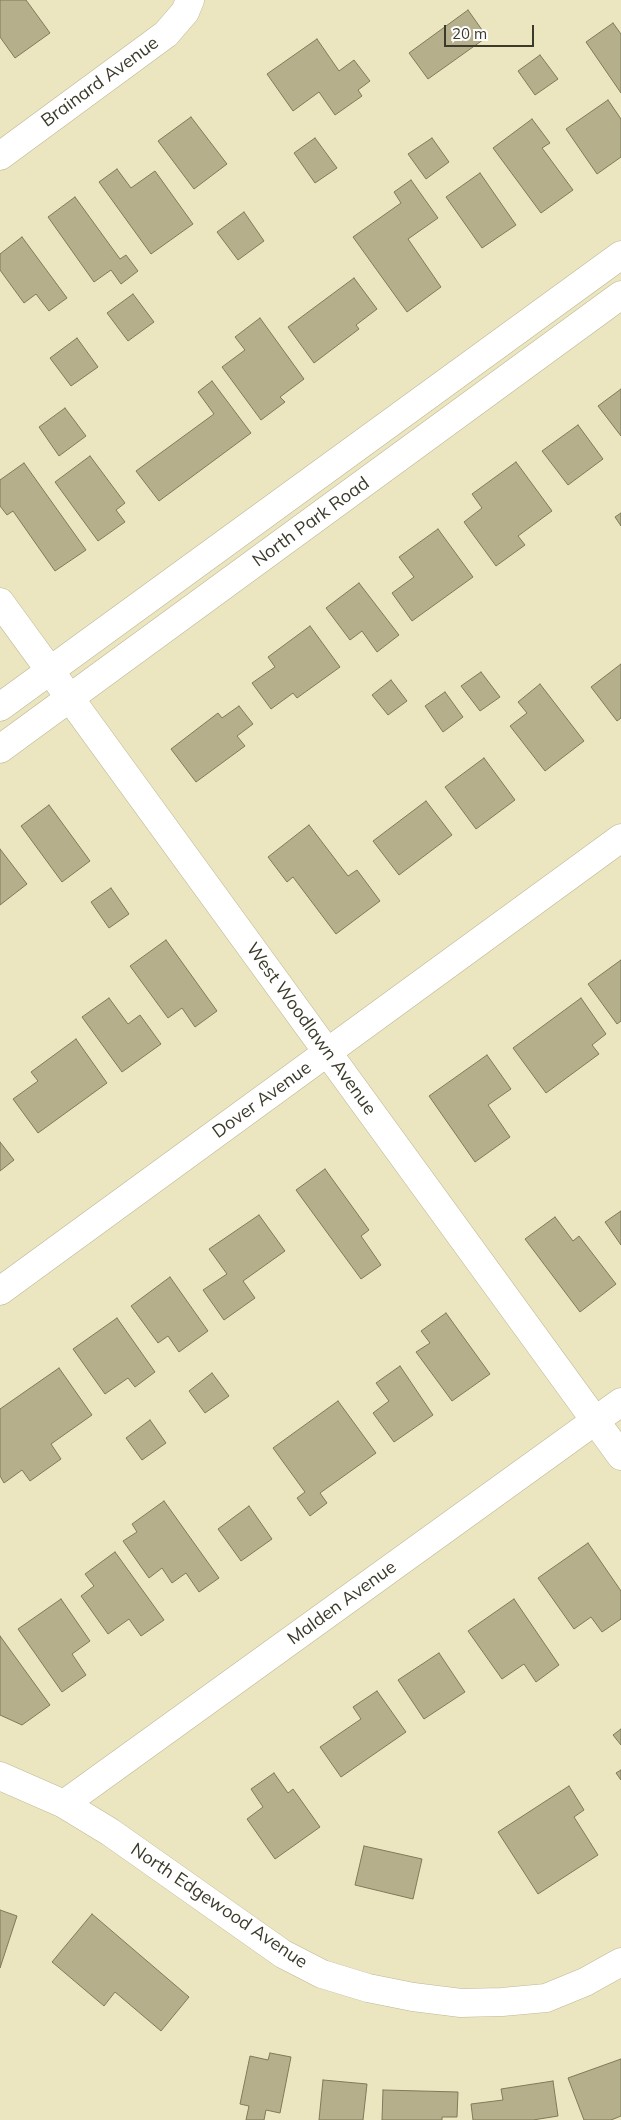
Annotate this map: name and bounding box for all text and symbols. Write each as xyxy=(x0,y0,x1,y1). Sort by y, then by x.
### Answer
scale bar xyxy=(446,15,536,47)
text: 20 m xyxy=(452,24,487,43)
street label: Brainard Avenue xyxy=(37,32,163,132)
street label: North Park Road xyxy=(248,472,374,572)
street label: West Woodlawn Avenue xyxy=(241,939,381,1119)
street label: Dover Avenue xyxy=(208,1057,316,1143)
street label: Malden Avenue xyxy=(283,1556,401,1650)
street label: North Edgewood Avenue xyxy=(127,1839,311,1973)

